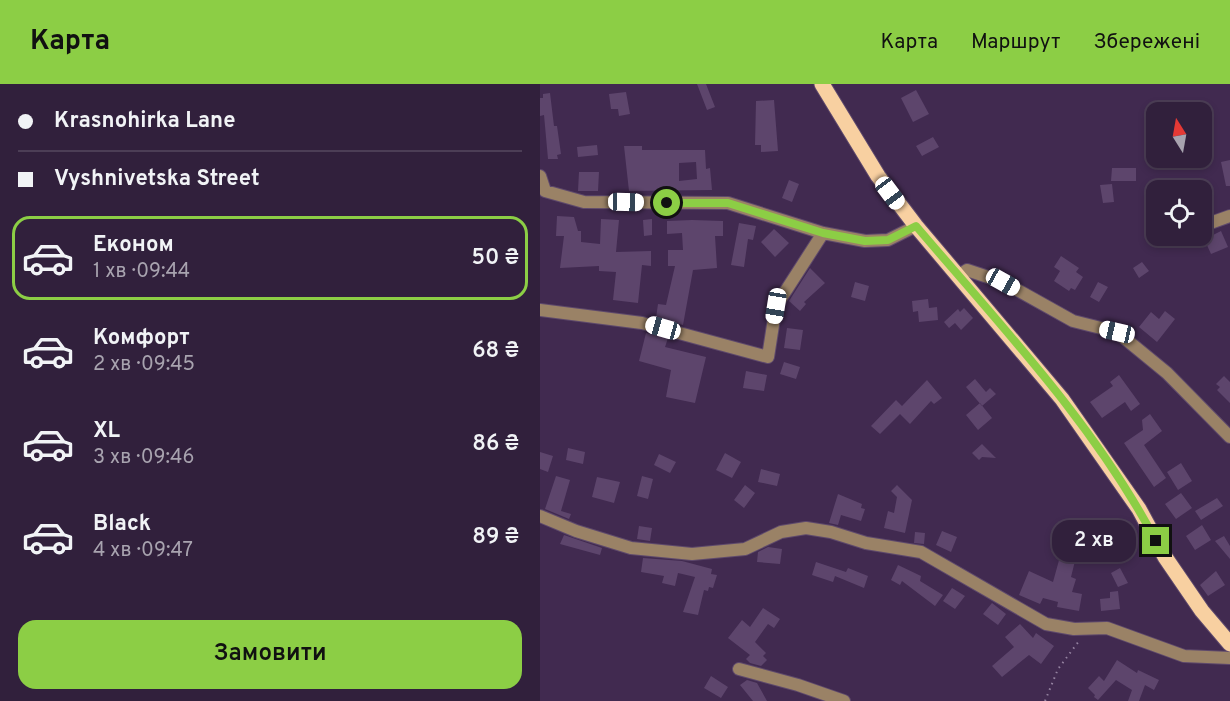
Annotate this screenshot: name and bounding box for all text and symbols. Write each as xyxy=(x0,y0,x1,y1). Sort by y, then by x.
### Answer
text: Карта xyxy=(30,24,110,60)
text: Карта xyxy=(881,29,938,56)
text: Маршрут xyxy=(971,29,1060,56)
text: Збережені xyxy=(1093,29,1200,56)
north arrow xyxy=(1146,102,1212,168)
map controls xyxy=(1146,102,1212,246)
text: Krasnohirka Lane xyxy=(54,108,235,135)
text: Vyshnivetska Street xyxy=(54,166,260,193)
car xyxy=(872,173,908,213)
button: locate xyxy=(1146,180,1212,246)
route start xyxy=(653,189,680,216)
car xyxy=(608,193,644,211)
icon: car xyxy=(21,231,75,285)
text: Економ xyxy=(93,232,174,259)
text: 50 ₴ xyxy=(471,245,519,272)
text: 1 хв · 09:44 xyxy=(93,259,190,285)
car xyxy=(983,265,1023,299)
car xyxy=(764,287,788,325)
car xyxy=(643,314,683,342)
car xyxy=(1097,319,1137,345)
icon: car xyxy=(21,324,75,378)
text: Комфорт xyxy=(93,325,190,352)
text: 68 ₴ xyxy=(472,338,519,365)
text: 2 хв · 09:45 xyxy=(93,352,195,378)
icon: car xyxy=(21,417,75,471)
text: XL xyxy=(93,418,120,445)
text: 86 ₴ xyxy=(472,431,519,458)
text: 3 хв · 09:46 xyxy=(93,445,194,471)
icon: car xyxy=(21,510,75,564)
text: Black xyxy=(93,511,151,538)
callout: 2 хв xyxy=(1051,520,1135,562)
text: 89 ₴ xyxy=(472,524,519,551)
route end xyxy=(1142,527,1169,554)
text: 2 хв xyxy=(1074,528,1114,554)
text: 4 хв · 09:47 xyxy=(93,538,193,564)
button: Замовити xyxy=(18,620,522,689)

